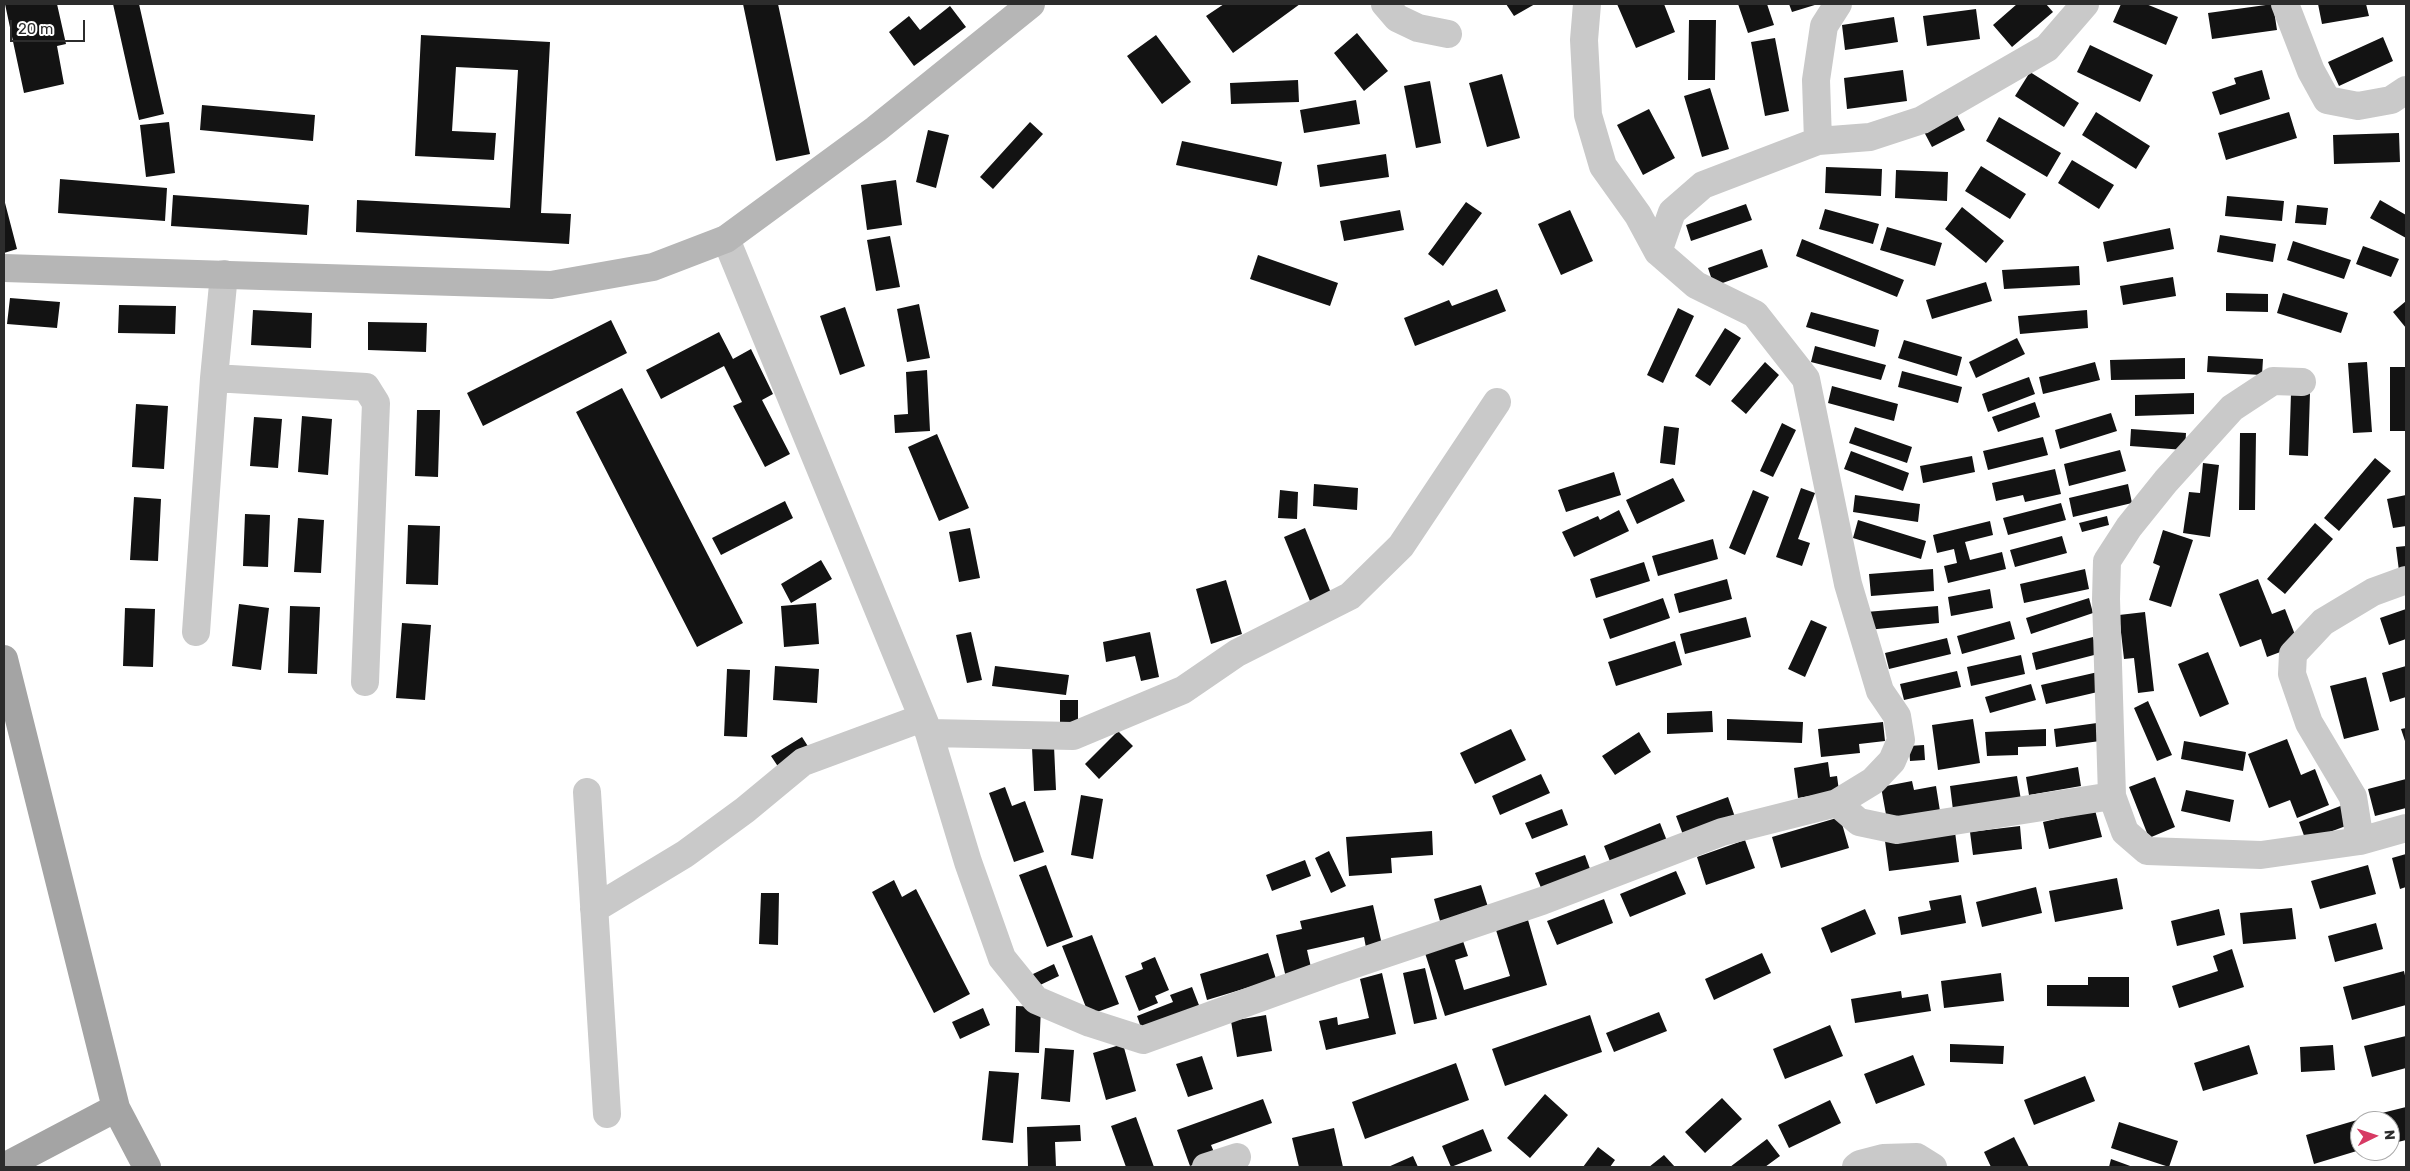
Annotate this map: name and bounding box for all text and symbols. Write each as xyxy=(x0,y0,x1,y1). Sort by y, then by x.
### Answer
scale bar xyxy=(12,10,88,42)
text: 20 m xyxy=(18,20,53,38)
north arrow xyxy=(2350,1111,2400,1161)
text: N xyxy=(2381,1129,2398,1141)

